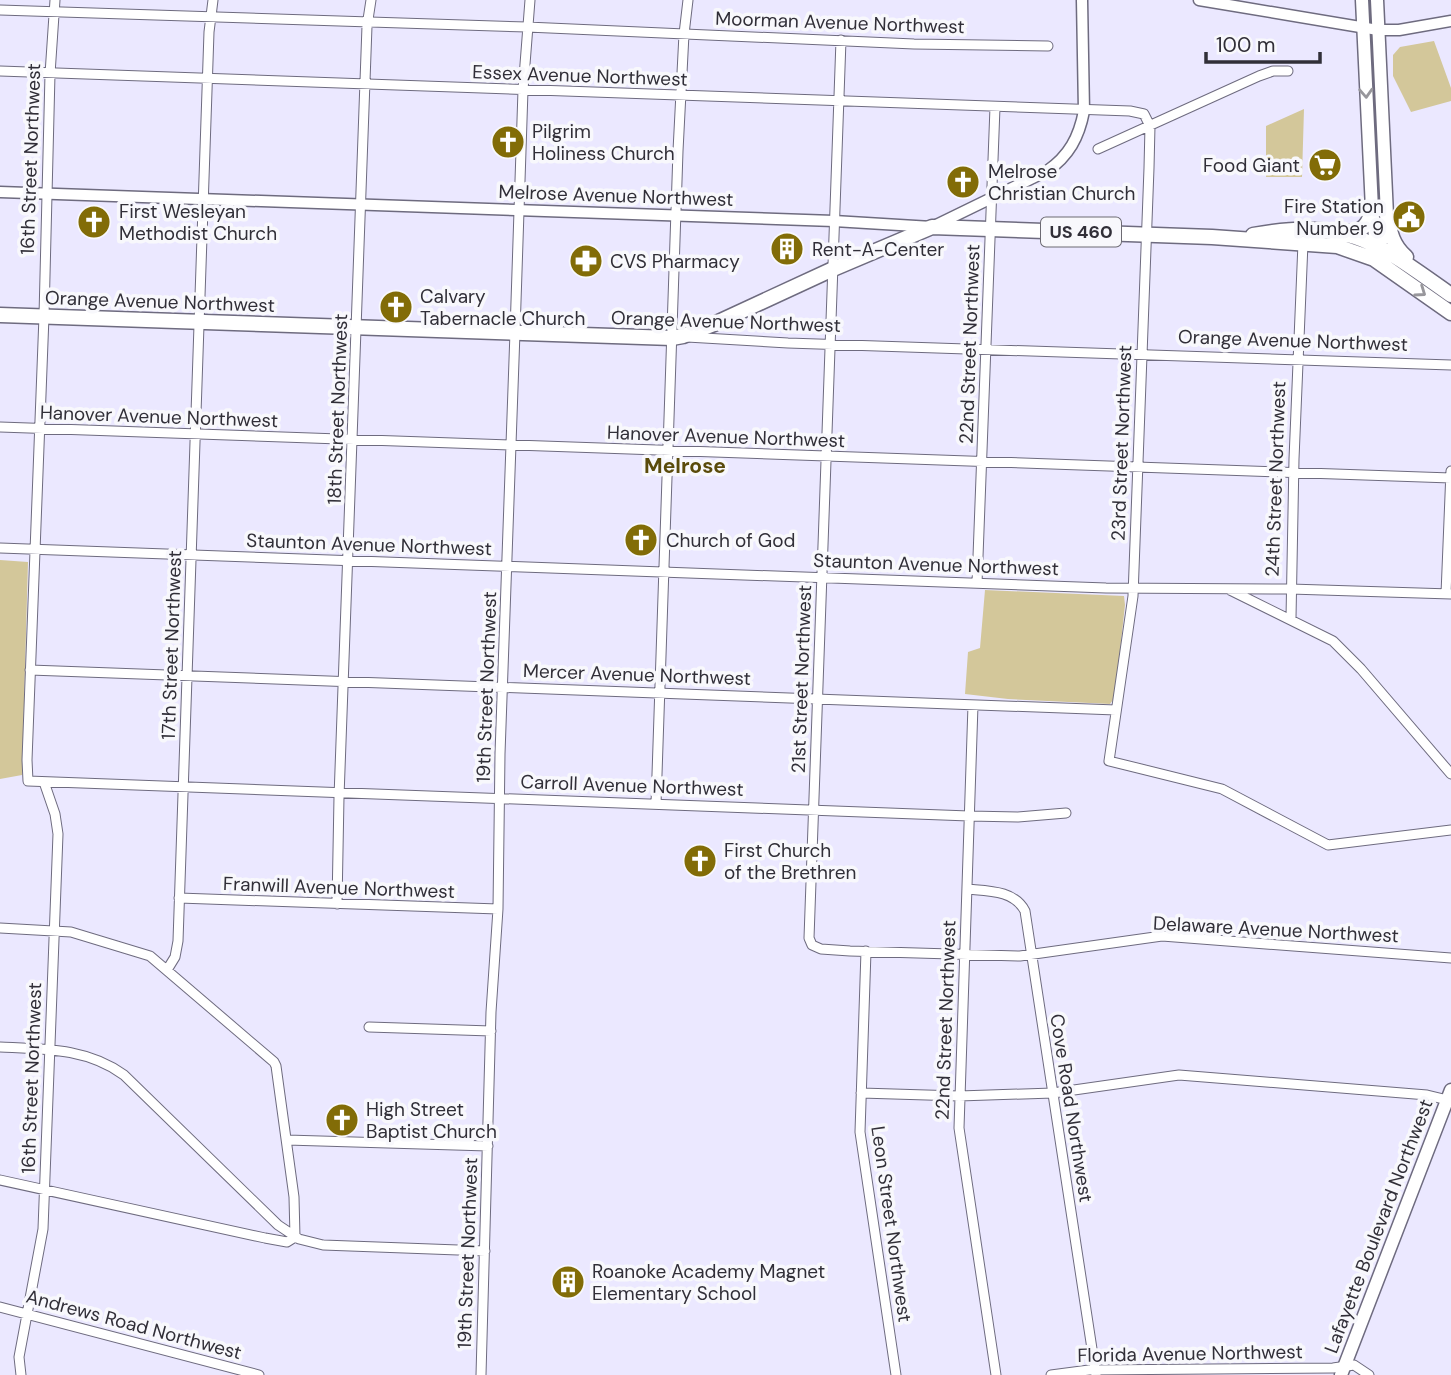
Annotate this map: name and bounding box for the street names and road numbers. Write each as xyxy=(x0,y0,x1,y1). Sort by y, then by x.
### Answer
street label: Moorman Avenue Northwest xyxy=(715,6,965,39)
street label: Essex Avenue Northwest xyxy=(472,59,688,92)
street label: 16th Street Northwest xyxy=(15,63,46,255)
street label: Melrose Avenue Northwest xyxy=(498,179,734,212)
road number: US 460 xyxy=(1041,218,1121,246)
street label: 22nd Street Northwest xyxy=(954,244,985,444)
street label: Orange Avenue Northwest xyxy=(45,285,275,318)
street label: Orange Avenue Northwest xyxy=(611,305,841,338)
street label: 18th Street Northwest xyxy=(322,313,353,505)
street label: Orange Avenue Northwest xyxy=(1178,324,1408,357)
street label: 23rd Street Northwest xyxy=(1106,345,1137,541)
street label: 24th Street Northwest xyxy=(1260,381,1291,577)
street label: Hanover Avenue Northwest xyxy=(39,400,279,433)
street label: Hanover Avenue Northwest xyxy=(606,420,846,453)
street label: Staunton Avenue Northwest xyxy=(246,528,492,561)
street label: Staunton Avenue Northwest xyxy=(813,548,1059,581)
street label: 17th Street Northwest xyxy=(156,550,187,740)
street label: 21st Street Northwest xyxy=(786,584,817,774)
street label: 19th Street Northwest xyxy=(471,591,502,783)
street label: Mercer Avenue Northwest xyxy=(523,658,751,691)
street label: Carroll Avenue Northwest xyxy=(520,769,744,802)
street label: Franwill Avenue Northwest xyxy=(223,871,455,904)
street label: Delaware Avenue Northwest xyxy=(1152,911,1400,948)
street label: 22nd Street Northwest xyxy=(930,920,961,1120)
street label: 16th Street Northwest xyxy=(16,982,47,1174)
street label: Cove Road Northwest xyxy=(1044,1012,1099,1204)
street label: Lafayette Boulevard Northwest xyxy=(1318,1096,1439,1357)
street label: Leon Street Northwest xyxy=(865,1124,918,1324)
street label: 19th Street Northwest xyxy=(452,1157,483,1349)
street label: Andrews Road Northwest xyxy=(23,1284,244,1365)
street label: Florida Avenue Northwest xyxy=(1077,1339,1303,1368)

